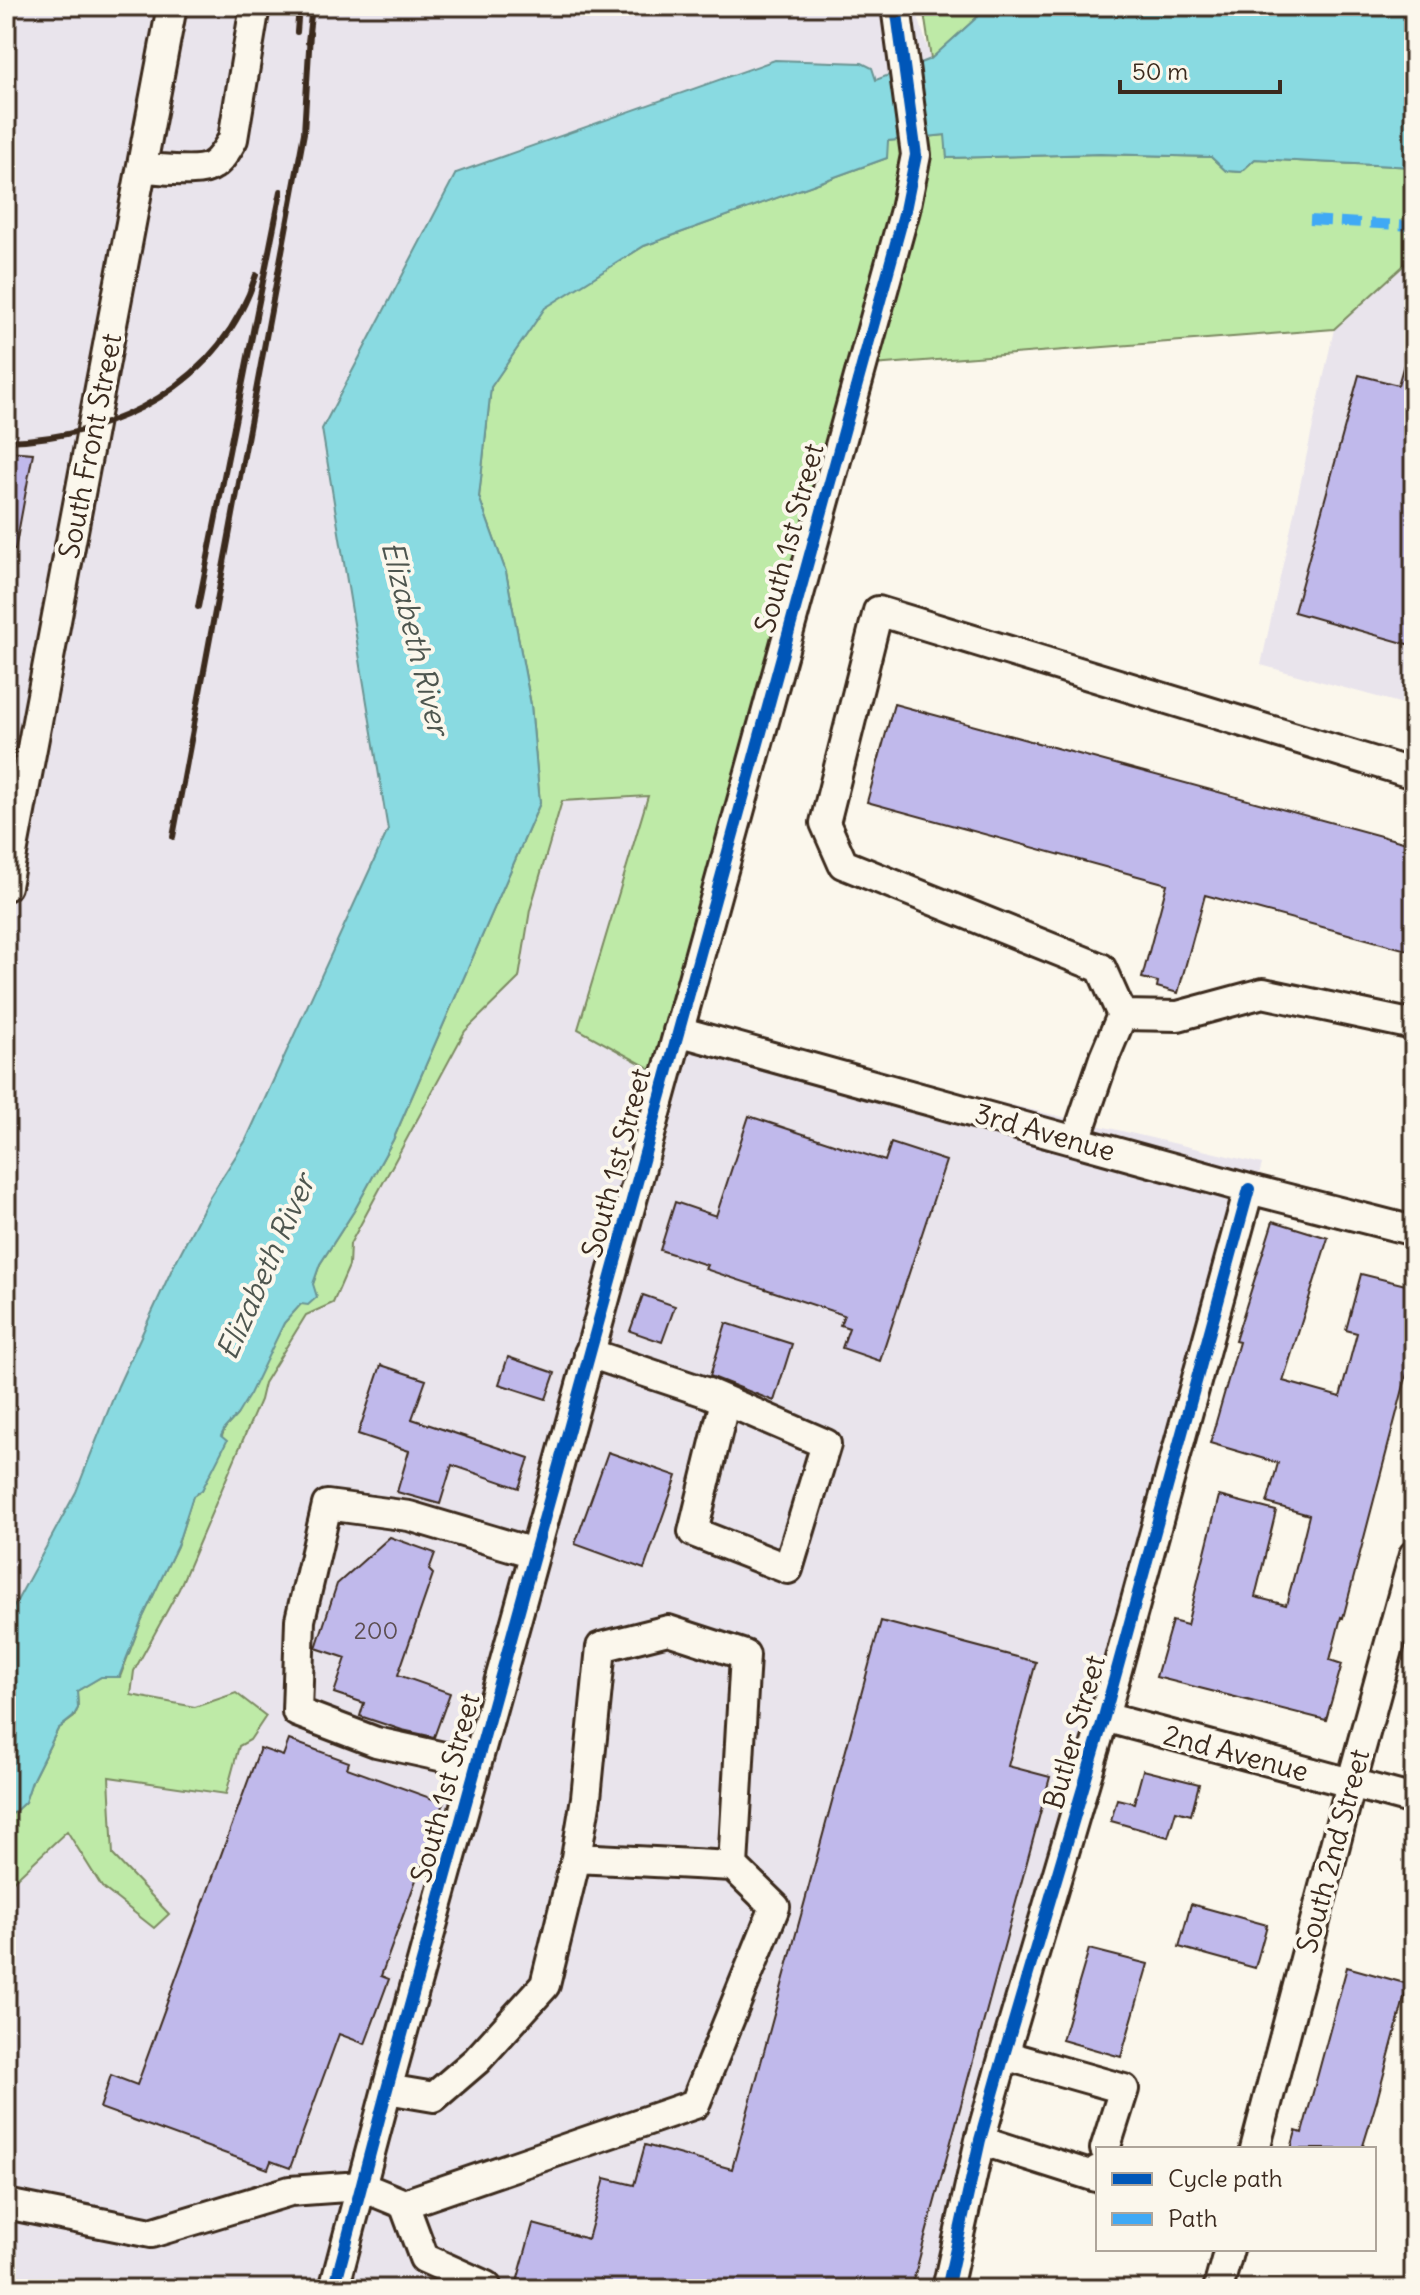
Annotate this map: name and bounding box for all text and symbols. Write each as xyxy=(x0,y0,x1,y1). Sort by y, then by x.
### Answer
scale bar xyxy=(1120,44,1280,94)
text: 50 m xyxy=(1132,56,1188,86)
street label: South Front Street xyxy=(51,331,129,561)
street label: South 1st Street xyxy=(746,439,832,637)
water label: Elizabeth River xyxy=(374,537,459,742)
street label: South 1st Street xyxy=(573,1064,659,1262)
street label: 3rd Avenue xyxy=(971,1095,1119,1169)
water label: Elizabeth River xyxy=(207,1165,324,1365)
house number: 200 xyxy=(354,1615,398,1645)
street label: Butler Street xyxy=(1035,1651,1113,1813)
street label: South 1st Street xyxy=(402,1689,488,1887)
street label: 2nd Avenue xyxy=(1160,1716,1312,1790)
street label: South 2nd Street xyxy=(1289,1745,1377,1957)
legend xyxy=(1096,2147,1376,2251)
text: Cycle path xyxy=(1168,2163,1283,2193)
text: Path xyxy=(1168,2203,1218,2233)

